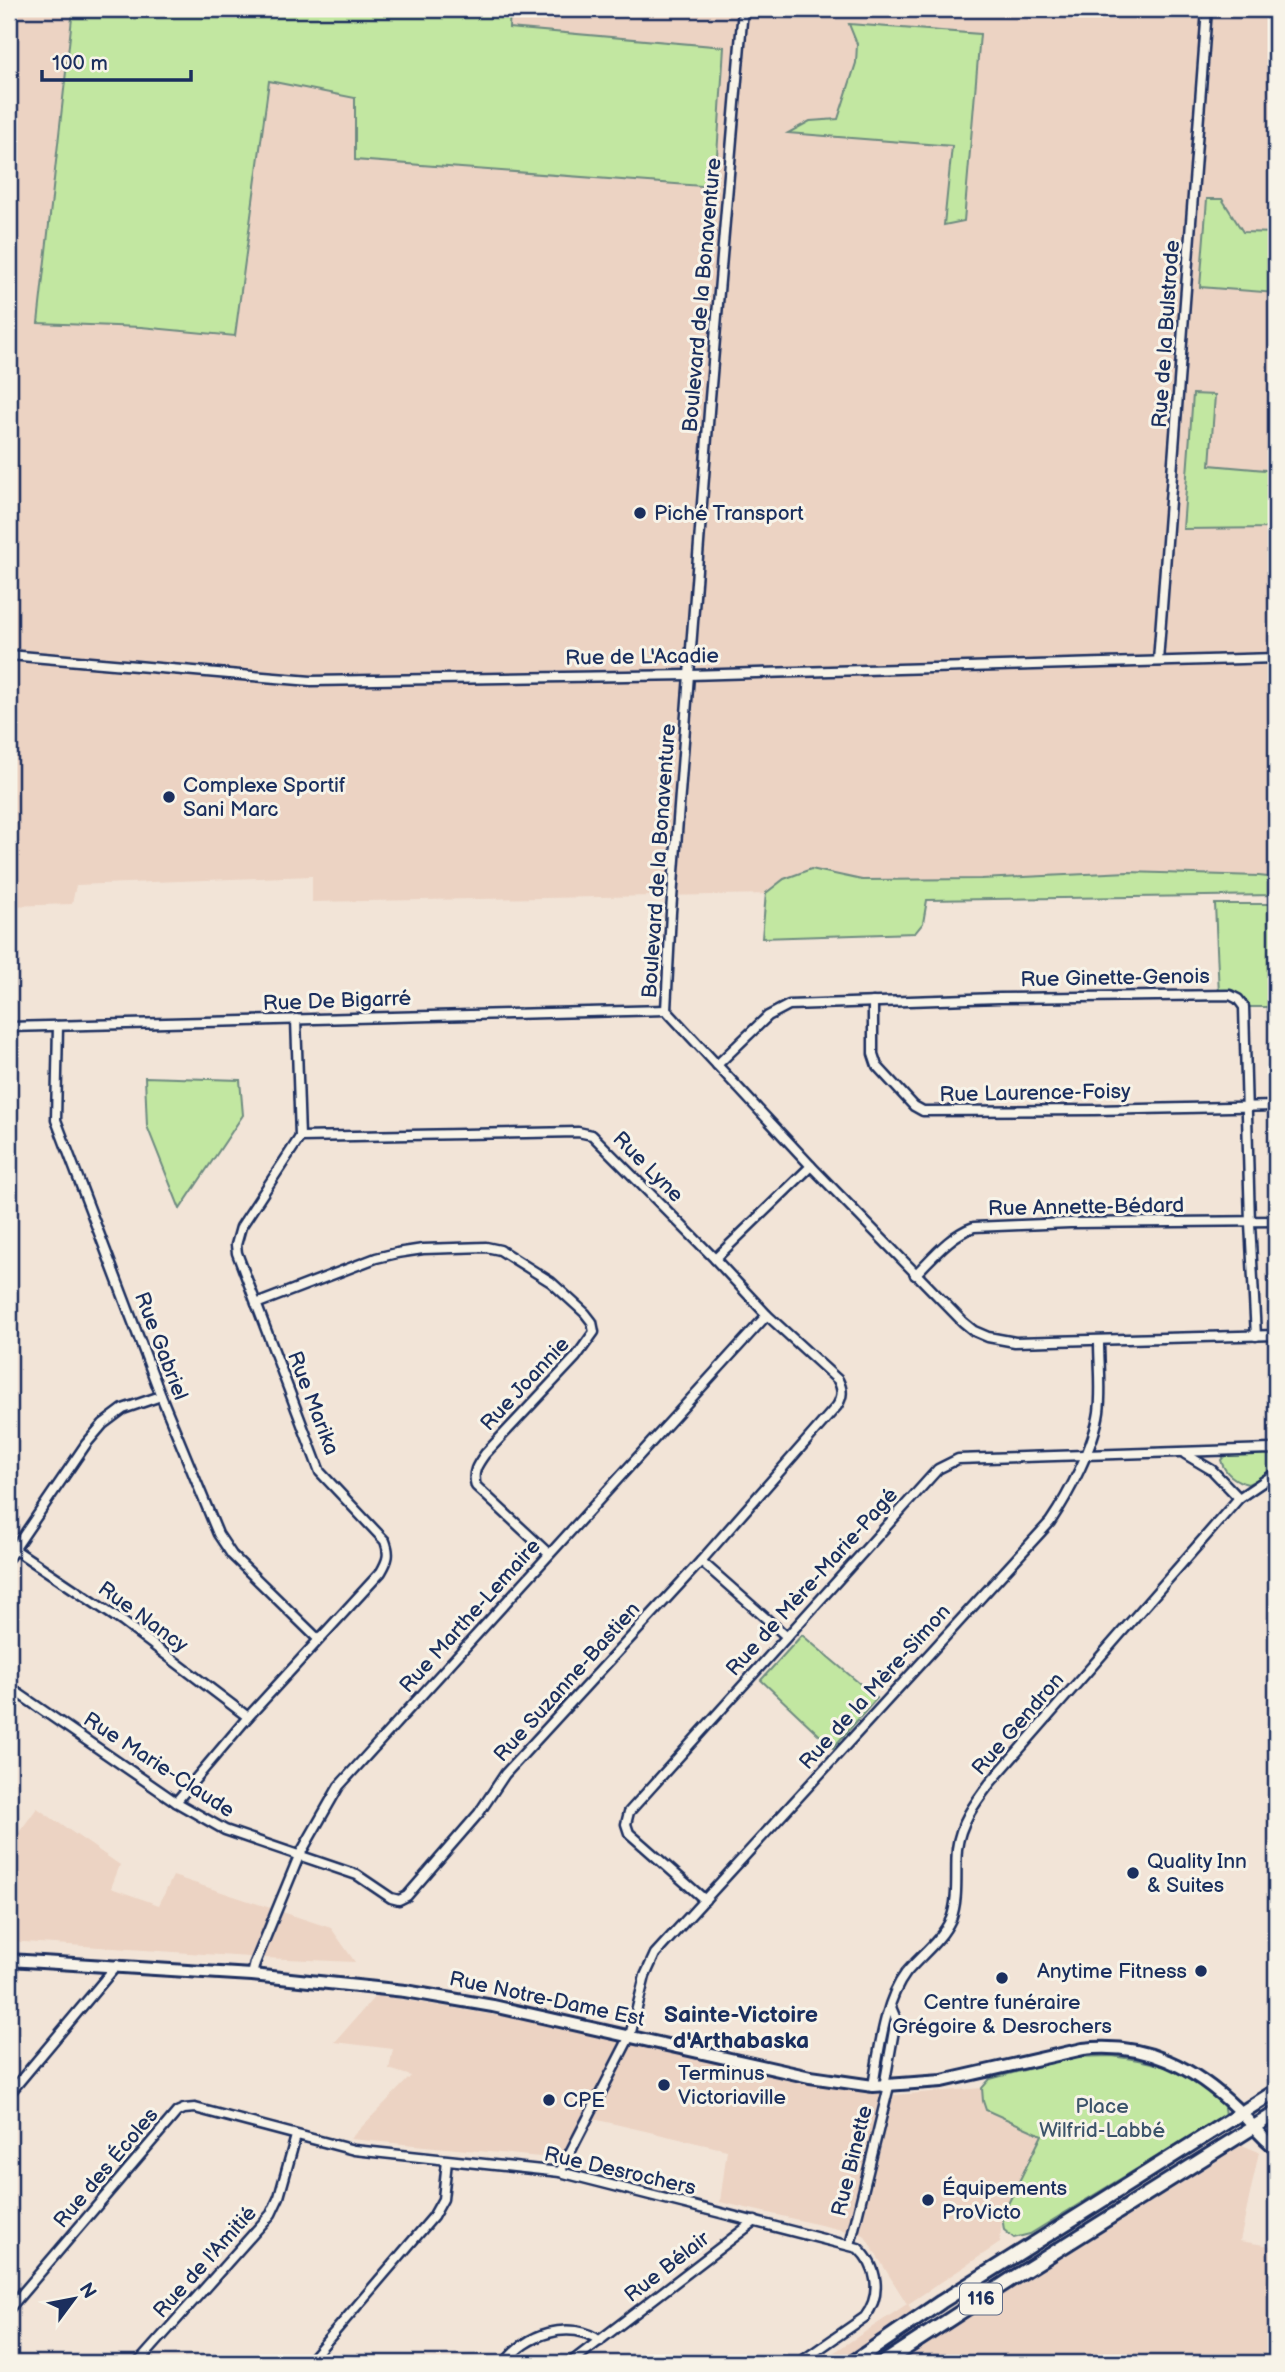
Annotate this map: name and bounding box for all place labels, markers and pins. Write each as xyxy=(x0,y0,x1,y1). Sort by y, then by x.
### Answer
place label: Piché Transport xyxy=(654,501,804,526)
marker: Piché Transport xyxy=(632,505,648,521)
place label: Complexe Sportif Sani Marc xyxy=(183,773,346,822)
marker: Complexe Sportif Sani Marc xyxy=(161,789,177,805)
place label: Quality Inn & Suites xyxy=(1147,1849,1247,1898)
marker: Quality Inn & Suites xyxy=(1125,1865,1141,1881)
place label: Anytime Fitness xyxy=(1037,1959,1187,1984)
marker: Anytime Fitness xyxy=(1193,1963,1209,1979)
marker: Centre funéraire Grégoire & Desrochers xyxy=(994,1970,1010,1986)
place label: Centre funéraire Grégoire & Desrochers xyxy=(892,1990,1112,2039)
place label: Terminus Victoriaville xyxy=(678,2061,786,2110)
marker: Terminus Victoriaville xyxy=(656,2077,672,2093)
place label: CPE xyxy=(563,2088,605,2113)
marker: CPE xyxy=(541,2092,557,2108)
place label: Équipements ProVicto xyxy=(942,2176,1067,2225)
marker: Équipements ProVicto xyxy=(920,2192,936,2208)

